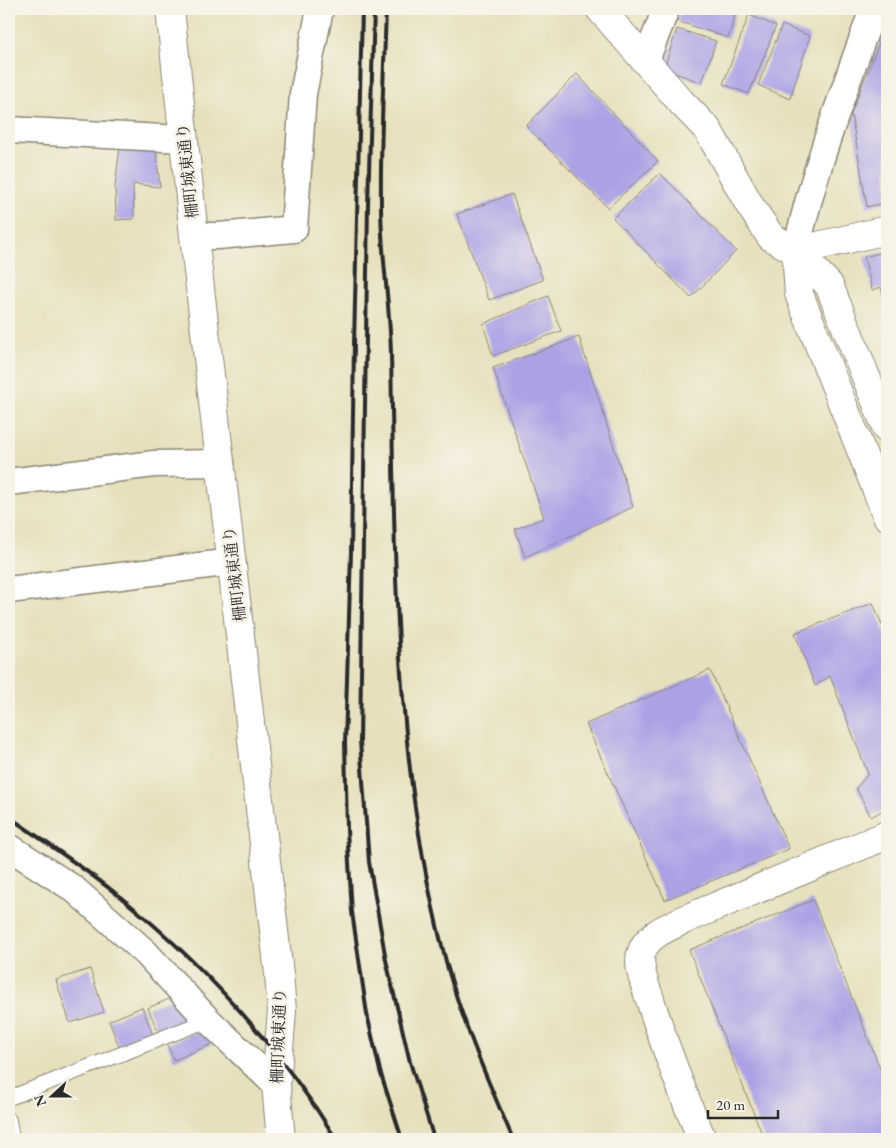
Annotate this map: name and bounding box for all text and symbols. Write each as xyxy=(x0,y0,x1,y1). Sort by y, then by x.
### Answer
street label: 柵町城東通り xyxy=(172,122,203,220)
street label: 柵町城東通り xyxy=(218,525,251,623)
street label: 柵町城東通り xyxy=(266,988,291,1084)
north arrow xyxy=(28,1070,78,1120)
scale bar xyxy=(708,1088,778,1120)
text: N xyxy=(29,1092,50,1109)
text: 20 m xyxy=(716,1095,745,1114)

